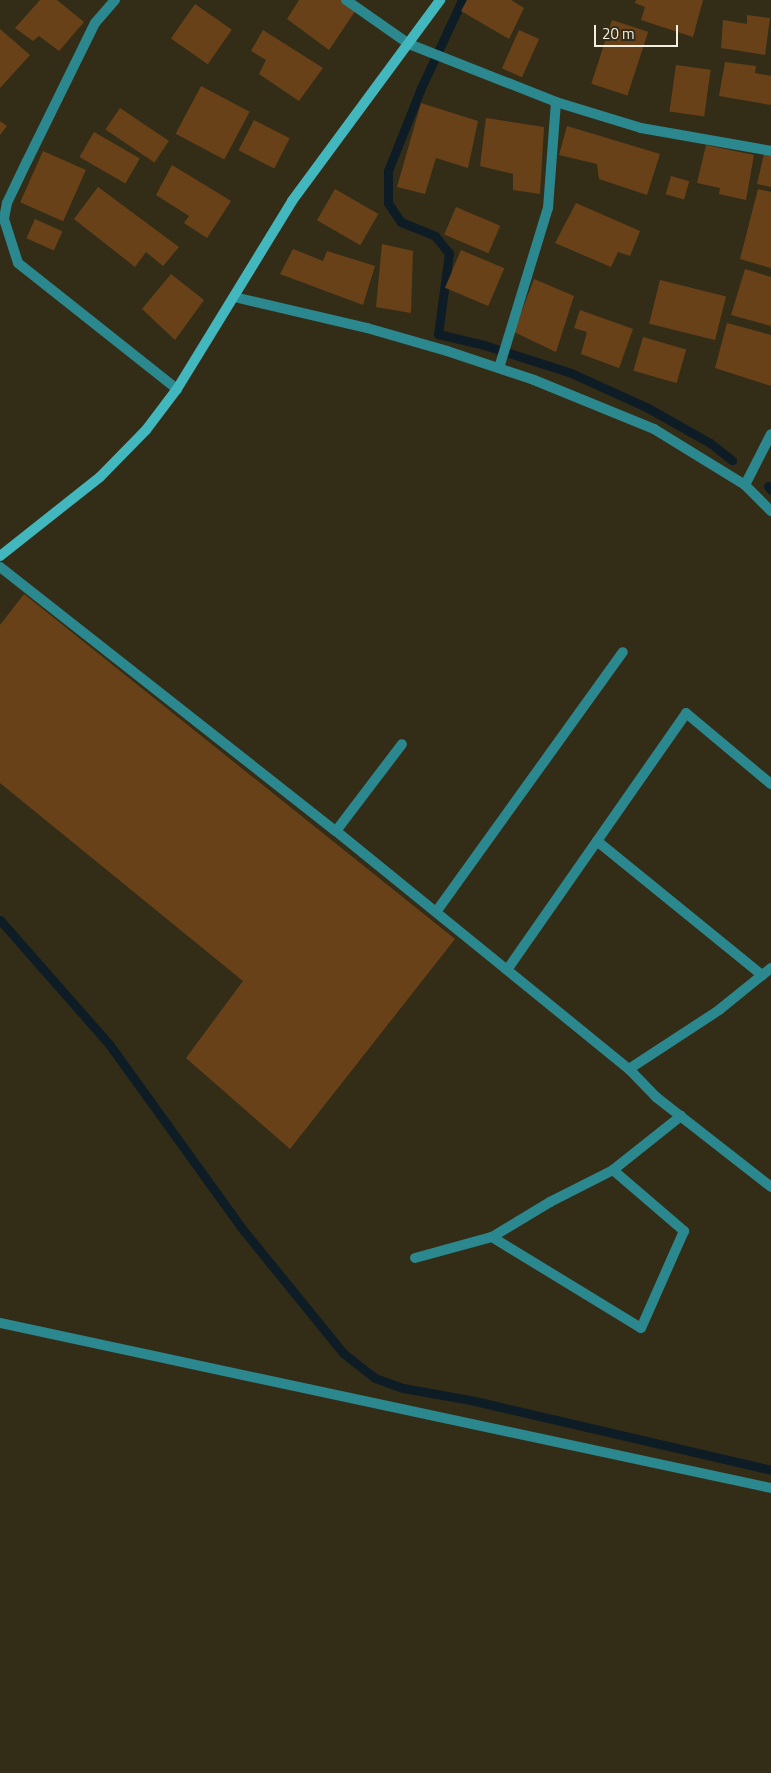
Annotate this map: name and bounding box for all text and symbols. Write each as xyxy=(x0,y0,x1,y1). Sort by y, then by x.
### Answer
scale bar xyxy=(596,15,680,47)
text: 20 m xyxy=(602,22,635,45)

